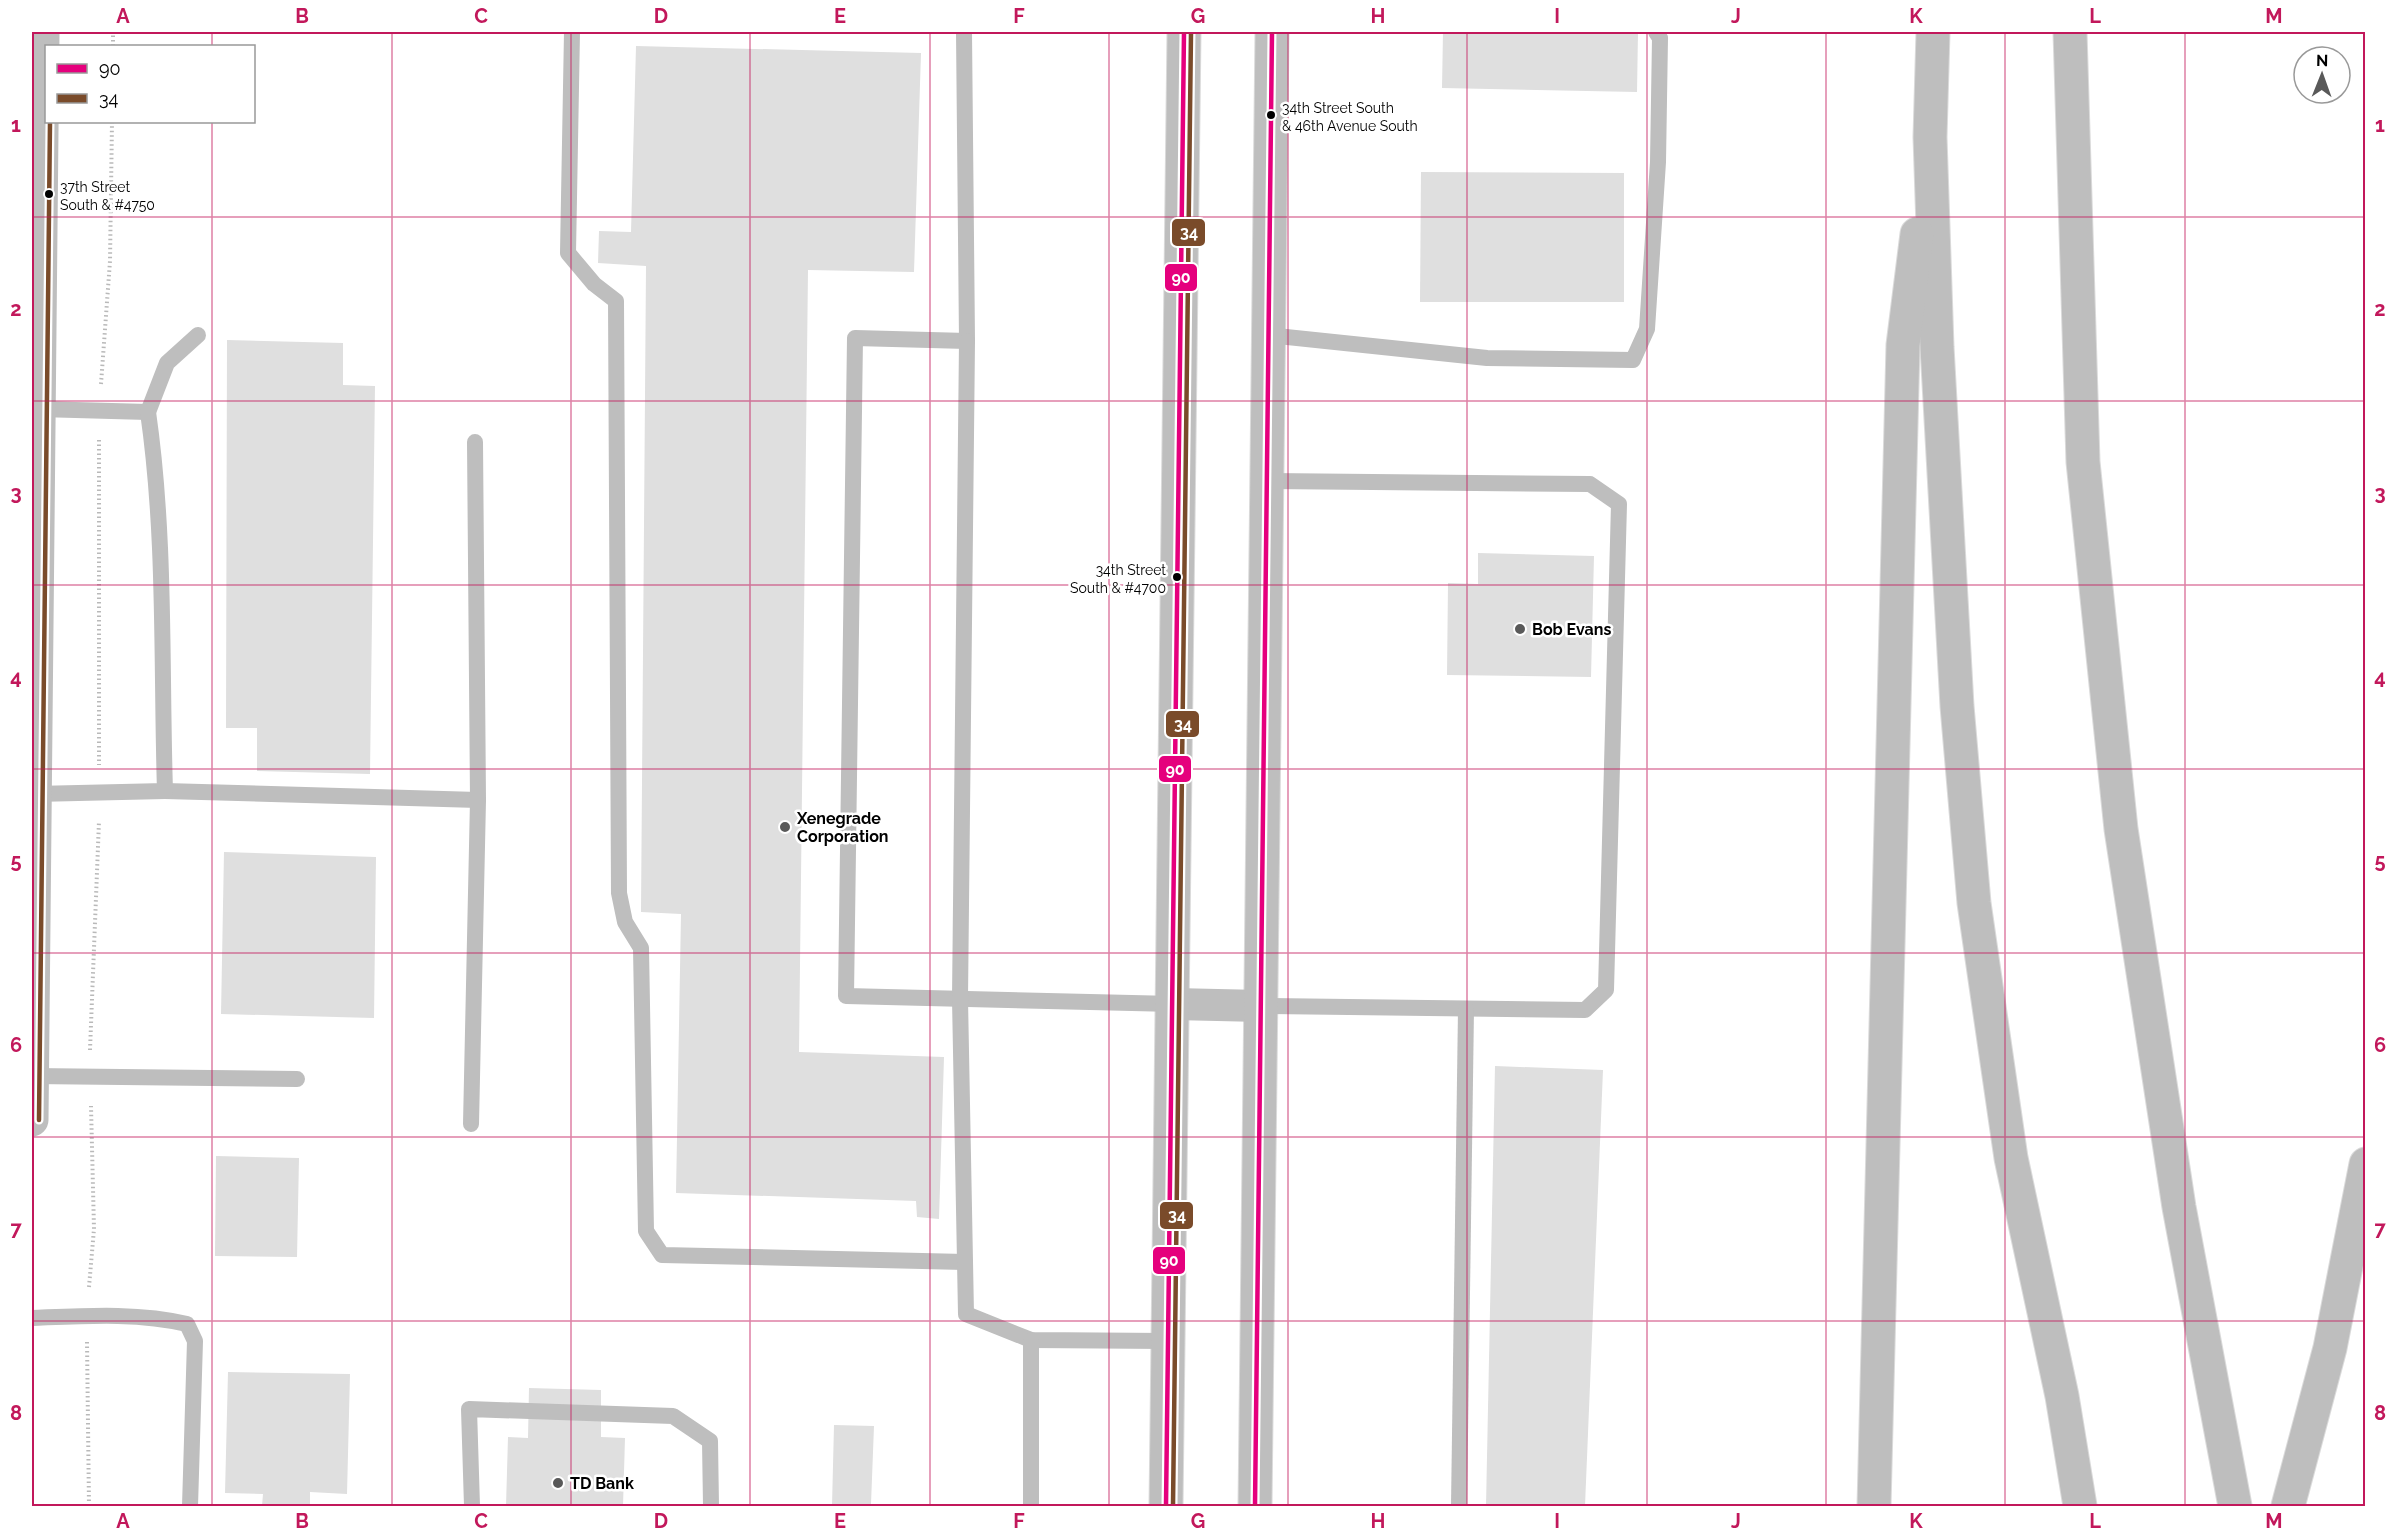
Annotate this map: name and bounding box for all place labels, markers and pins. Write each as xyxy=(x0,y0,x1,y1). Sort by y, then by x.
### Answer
place label: 34th Street South & 46th Avenue South xyxy=(1282,100,1418,134)
marker: 34th Street South & 46th Avenue South xyxy=(1265,109,1277,121)
place label: 37th Street South & #4750 xyxy=(60,179,155,213)
marker: 37th Street South & #4750 xyxy=(43,188,55,200)
place label: 34th Street South & #4700 xyxy=(1070,562,1166,596)
marker: 34th Street South & #4700 xyxy=(1171,571,1183,583)
place label: Bob Evans xyxy=(1532,620,1611,639)
marker: Bob Evans xyxy=(1513,622,1527,636)
place label: Xenegrade Corporation xyxy=(796,809,889,846)
marker: Xenegrade Corporation xyxy=(778,820,792,834)
place label: TD Bank xyxy=(570,1474,634,1493)
marker: TD Bank xyxy=(551,1476,565,1490)

